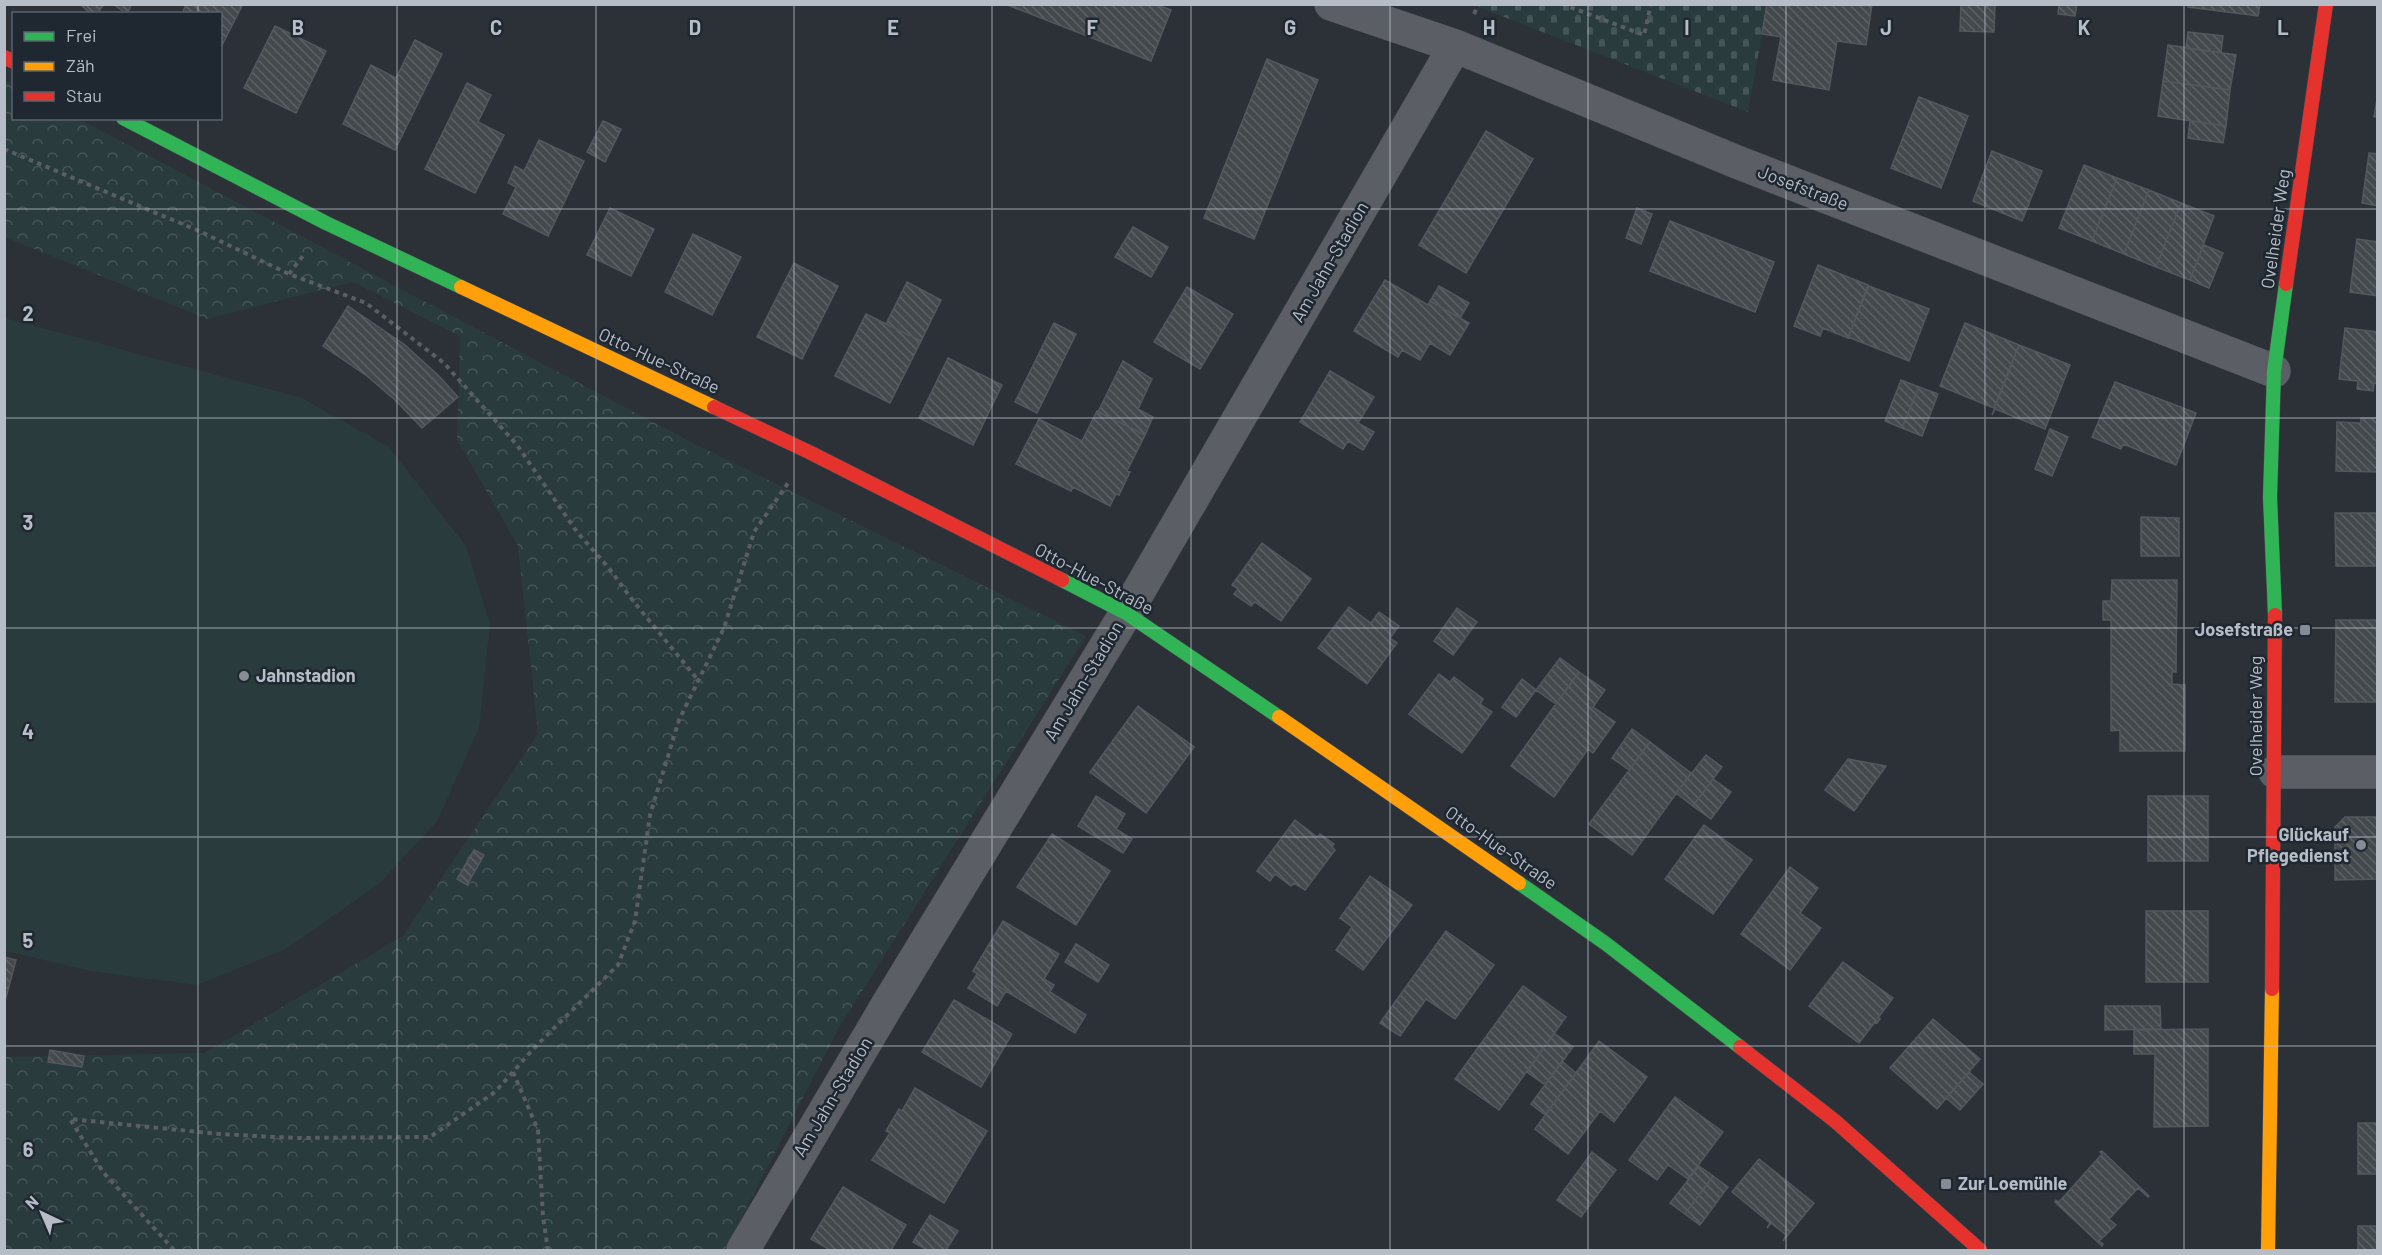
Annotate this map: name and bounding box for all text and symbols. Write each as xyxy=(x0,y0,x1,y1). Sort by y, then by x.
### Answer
legend xyxy=(12,12,222,120)
text: B xyxy=(292,15,304,39)
text: C xyxy=(490,15,502,39)
text: D xyxy=(689,15,701,39)
text: E xyxy=(887,15,899,39)
text: F xyxy=(1086,15,1098,39)
text: G xyxy=(1284,15,1296,39)
text: H xyxy=(1483,15,1495,39)
text: I xyxy=(1684,15,1690,39)
text: J xyxy=(1880,15,1892,39)
text: K xyxy=(2078,15,2091,39)
text: L xyxy=(2277,15,2289,39)
text: Frei xyxy=(66,24,97,46)
text: Zäh xyxy=(66,54,95,76)
text: Stau xyxy=(66,84,102,106)
street label: Josefstraße xyxy=(1755,160,1852,214)
street label: Ovelheider Weg xyxy=(2256,168,2294,290)
street label: Am Jahn-Stadion xyxy=(1286,197,1373,326)
text: 2 xyxy=(22,301,34,325)
street label: Otto-Hue-Straße xyxy=(595,322,724,398)
text: 3 xyxy=(23,510,33,534)
street label: Otto-Hue-Straße xyxy=(1031,538,1158,619)
street label: Am Jahn-Stadion xyxy=(1039,617,1127,744)
place label: Josefstraße xyxy=(2195,618,2293,640)
marker: Josefstraße xyxy=(2298,623,2312,637)
street label: Ovelheider Weg xyxy=(2244,656,2266,776)
place label: Jahnstadion xyxy=(256,664,356,686)
marker: Jahnstadion xyxy=(237,669,251,683)
text: 4 xyxy=(22,719,34,743)
street label: Otto-Hue-Straße xyxy=(1441,800,1562,894)
place label: Glückauf Pflegedienst xyxy=(2247,823,2349,866)
marker: Glückauf Pflegedienst xyxy=(2354,838,2368,852)
text: 5 xyxy=(23,928,34,952)
street label: Am Jahn-Stadion xyxy=(788,1033,876,1160)
text: 6 xyxy=(23,1137,34,1161)
place label: Zur Loemühle xyxy=(1958,1172,2068,1194)
marker: Zur Loemühle xyxy=(1939,1177,1953,1191)
north arrow xyxy=(12,1183,72,1243)
text: N xyxy=(21,1191,42,1212)

